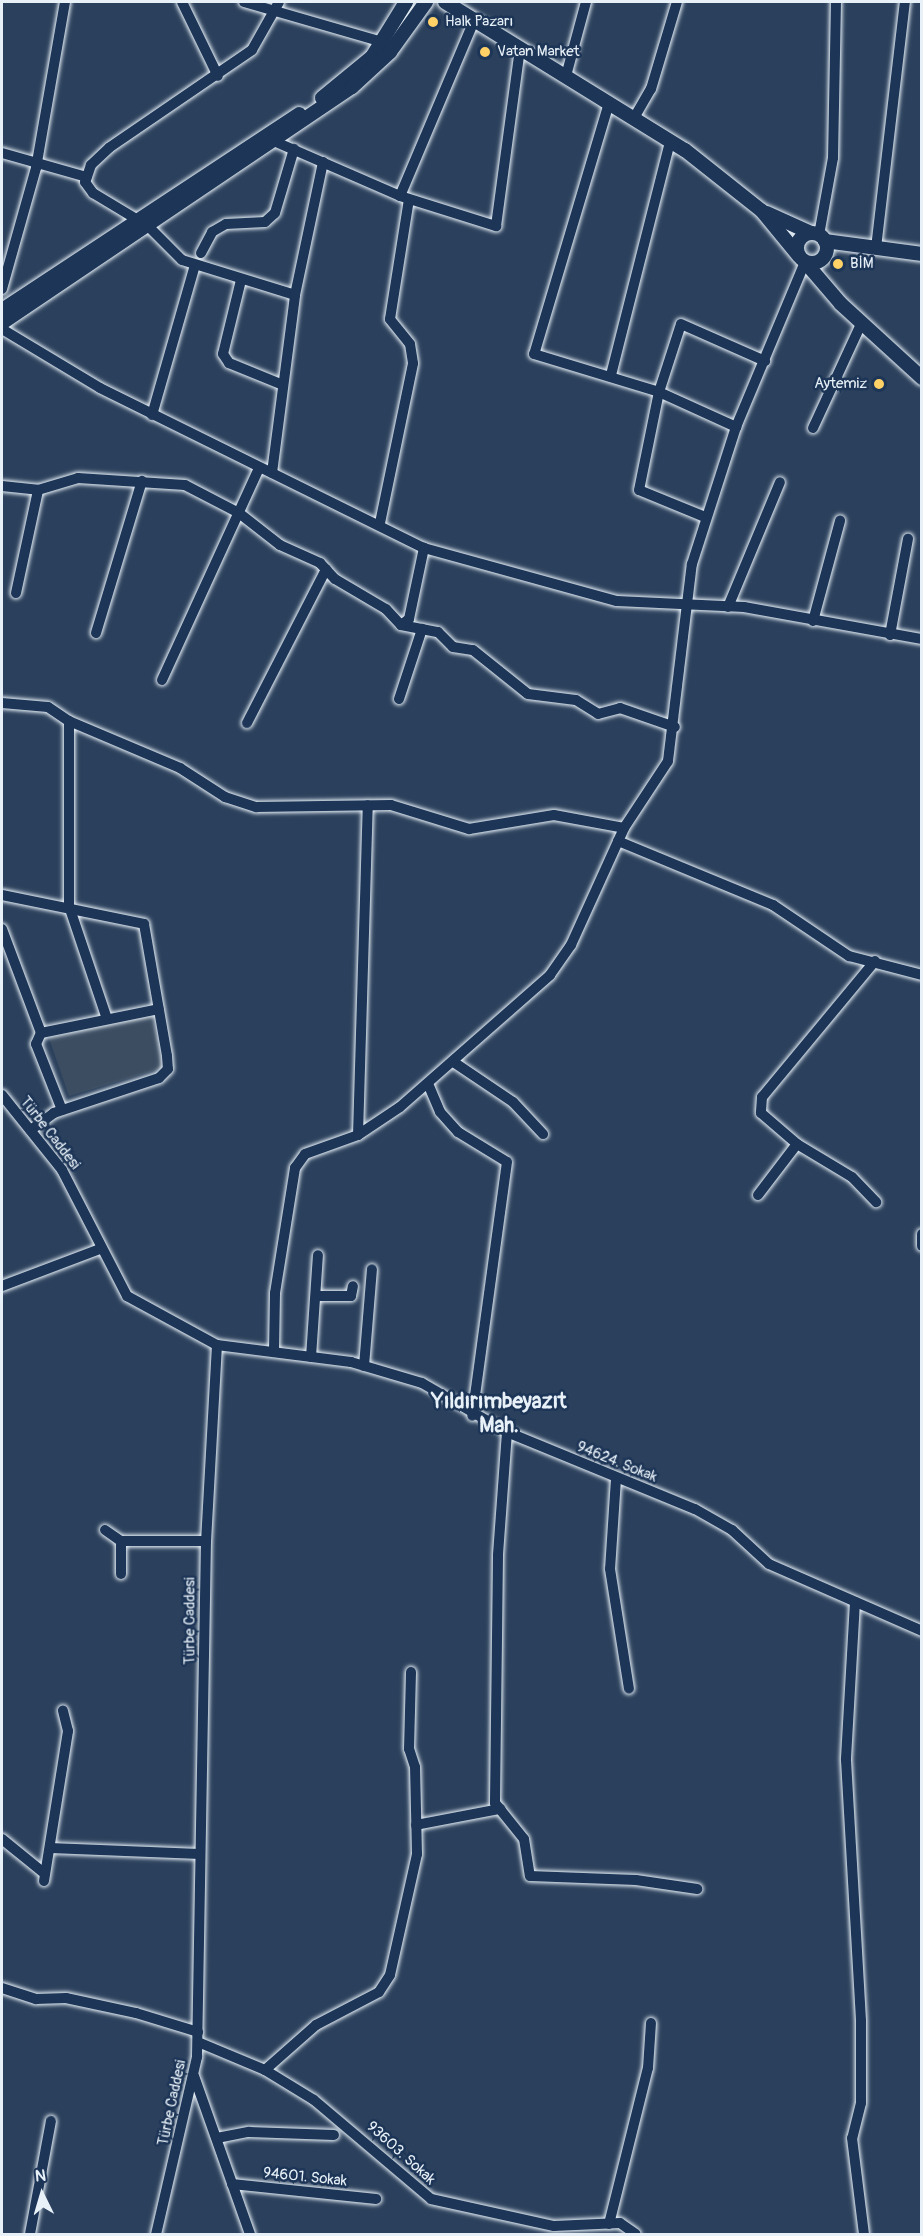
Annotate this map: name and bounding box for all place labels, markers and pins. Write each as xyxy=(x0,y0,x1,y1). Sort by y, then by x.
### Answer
place label: Halk Pazarı xyxy=(445,13,513,31)
marker: Halk Pazarı xyxy=(426,15,440,29)
place label: Vatan Market xyxy=(497,43,580,61)
marker: Vatan Market xyxy=(478,45,492,59)
place label: BİM xyxy=(850,255,874,273)
marker: BİM xyxy=(831,257,845,271)
place label: Aytemiz xyxy=(814,375,867,393)
marker: Aytemiz xyxy=(872,377,886,391)

